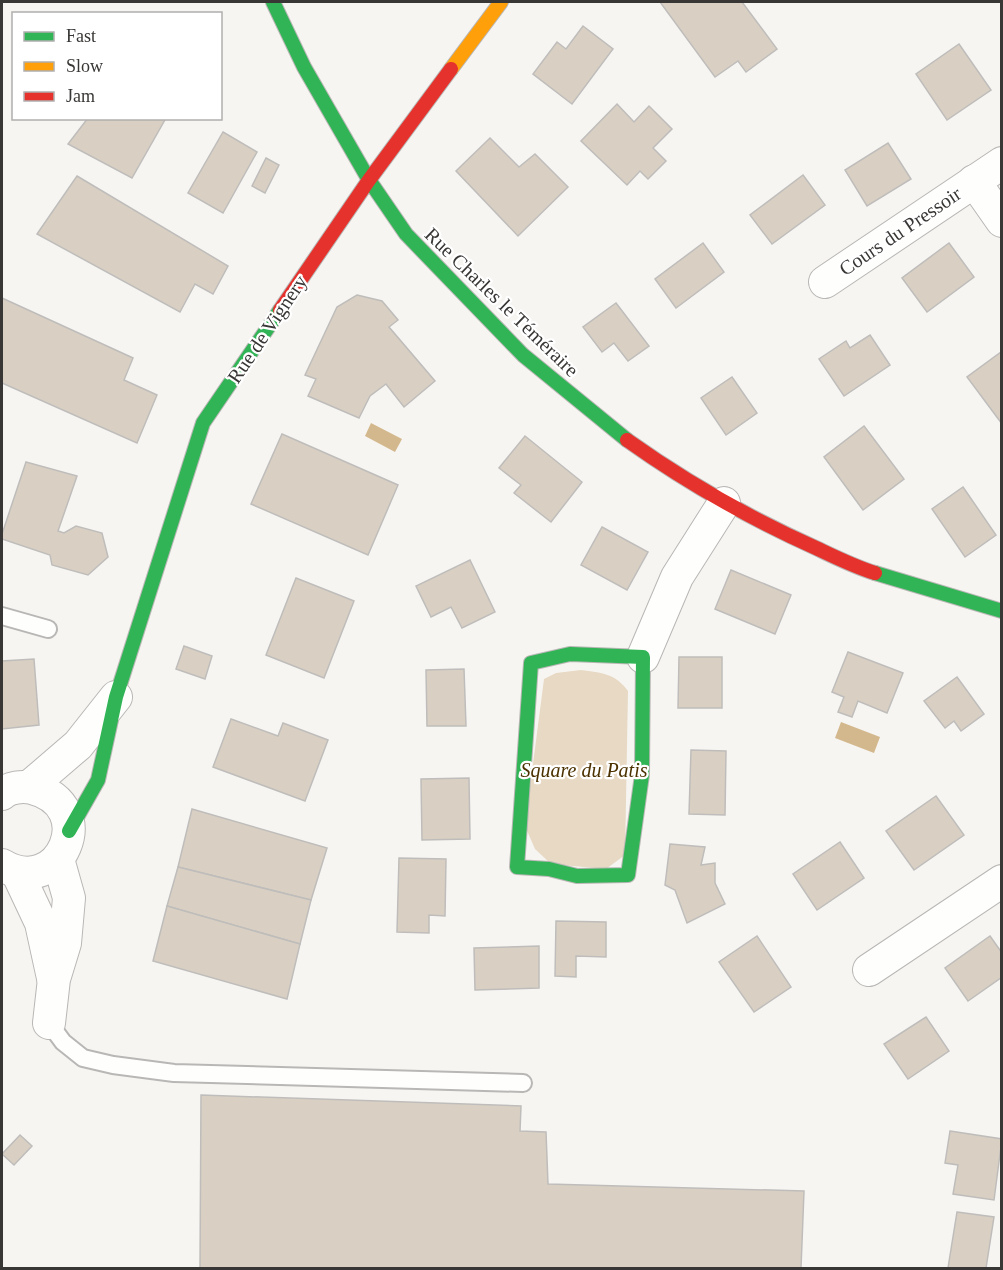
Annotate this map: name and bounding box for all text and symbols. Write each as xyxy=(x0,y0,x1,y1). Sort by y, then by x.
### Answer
legend xyxy=(12,12,222,120)
text: Fast xyxy=(66,26,96,46)
text: Slow xyxy=(66,56,103,76)
text: Jam xyxy=(66,86,95,106)
street label: Cours du Pressoir xyxy=(835,182,965,280)
street label: Rue Charles le Téméraire xyxy=(421,223,583,381)
street label: Rue de Vignery xyxy=(223,271,312,388)
park label: Square du Patis xyxy=(520,759,648,782)

